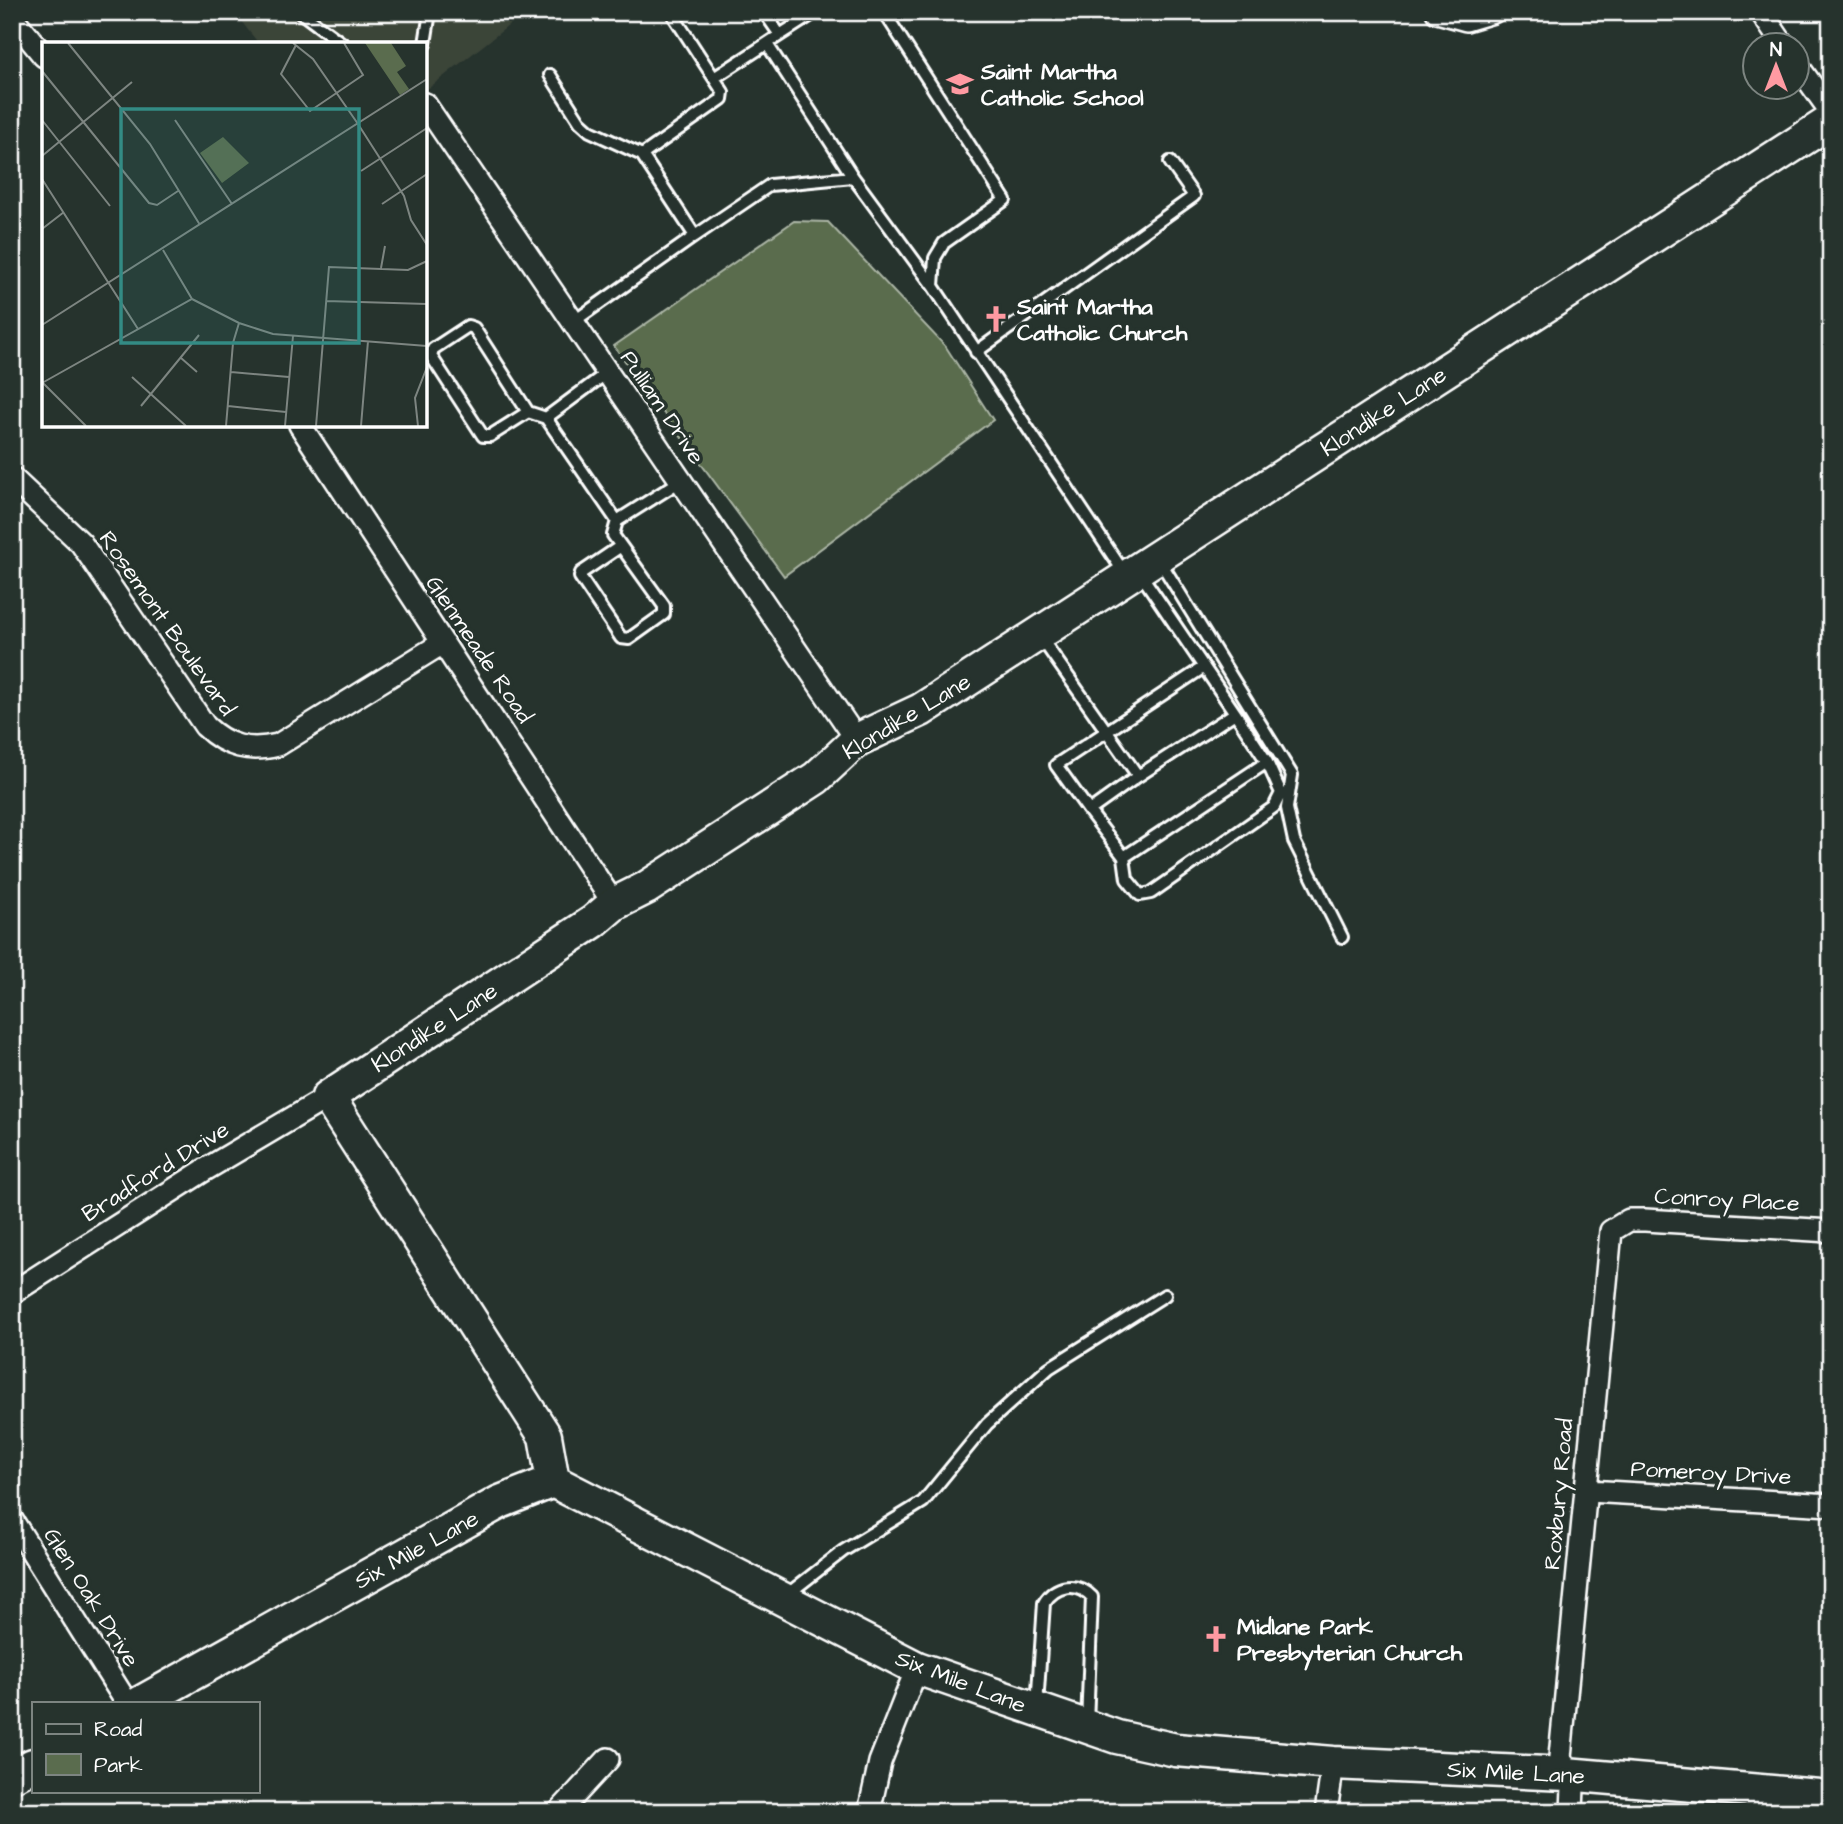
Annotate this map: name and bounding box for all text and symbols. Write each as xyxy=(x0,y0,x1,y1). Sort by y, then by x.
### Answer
north arrow xyxy=(1742,32,1812,102)
text: N xyxy=(1770,37,1782,64)
inset map xyxy=(42,42,427,427)
place label: Saint Martha Catholic School xyxy=(980,56,1144,114)
school or university icon: Saint Martha Catholic School xyxy=(945,69,975,99)
place label: Saint Martha Catholic Church xyxy=(1016,291,1188,349)
church icon: Saint Martha Catholic Church xyxy=(981,304,1011,334)
street label: Pulliam Drive xyxy=(612,344,712,471)
street label: Klondike Lane xyxy=(1314,359,1453,465)
street label: Rosemont Boulevard xyxy=(91,525,243,723)
street label: Glenmeade Road xyxy=(418,569,541,730)
street label: Klondike Lane xyxy=(836,666,977,768)
street label: Klondike Lane xyxy=(365,975,504,1081)
street label: Bradford Drive xyxy=(76,1114,235,1230)
street label: Conroy Place xyxy=(1654,1180,1800,1221)
street label: Roxbury Road xyxy=(1536,1417,1583,1571)
street label: Pomeroy Drive xyxy=(1630,1453,1792,1494)
street label: Six Mile Lane xyxy=(349,1503,484,1597)
street label: Glen Oak Drive xyxy=(36,1522,147,1673)
place label: Midlane Park Presbyterian Church xyxy=(1237,1611,1463,1671)
church icon: Midlane Park Presbyterian Church xyxy=(1201,1624,1231,1654)
street label: Six Mile Lane xyxy=(891,1642,1031,1722)
legend xyxy=(32,1702,259,1792)
text: Road xyxy=(94,1715,142,1744)
text: Park xyxy=(94,1751,143,1780)
street label: Six Mile Lane xyxy=(1446,1753,1586,1793)

